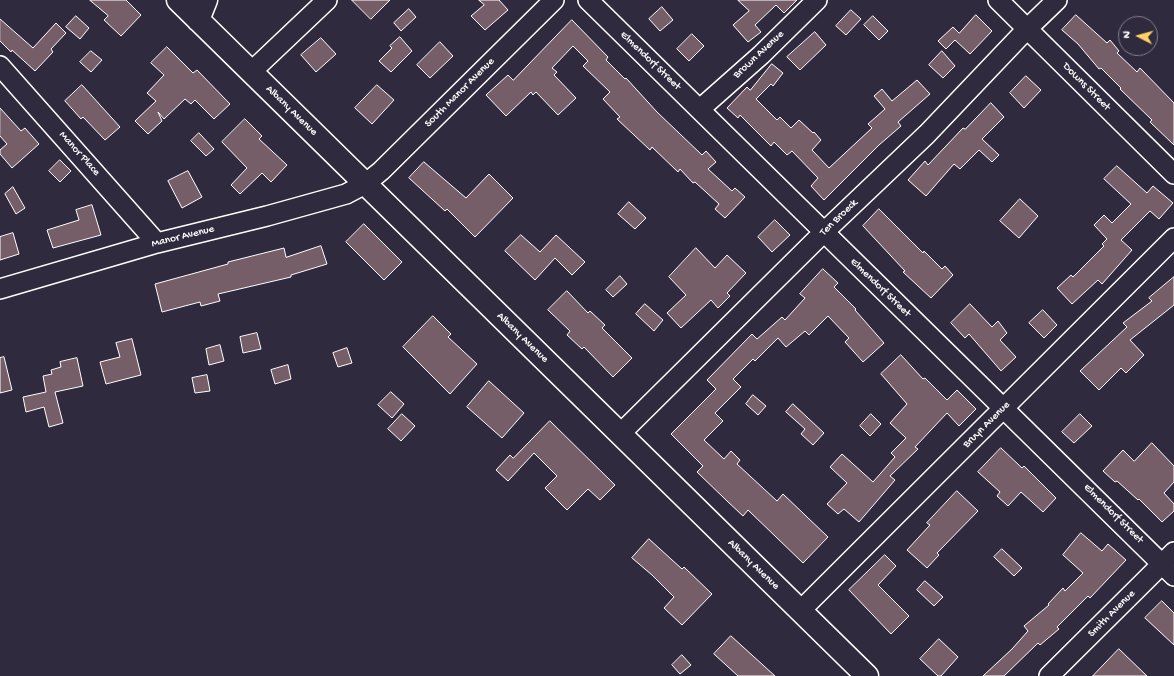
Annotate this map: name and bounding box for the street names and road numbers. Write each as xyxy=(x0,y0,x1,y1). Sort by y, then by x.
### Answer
street label: Brown Avenue xyxy=(731,28,787,82)
street label: Elmendorf Street xyxy=(617,29,683,93)
street label: South Manor Avenue xyxy=(422,55,498,131)
street label: Downs Street xyxy=(1059,60,1113,114)
street label: Albany Avenue xyxy=(262,83,320,139)
street label: Manor Place xyxy=(56,129,102,179)
street label: Ten Broeck xyxy=(817,197,861,239)
street label: Manor Avenue xyxy=(150,223,216,251)
street label: Elmendorf Street xyxy=(847,256,913,320)
street label: Albany Avenue xyxy=(493,310,551,366)
street label: Bruyn Avenue xyxy=(961,399,1013,451)
street label: Elmendorf Street xyxy=(1080,481,1146,547)
street label: Albany Avenue xyxy=(724,537,782,593)
street label: Smith Avenue xyxy=(1086,588,1138,640)

